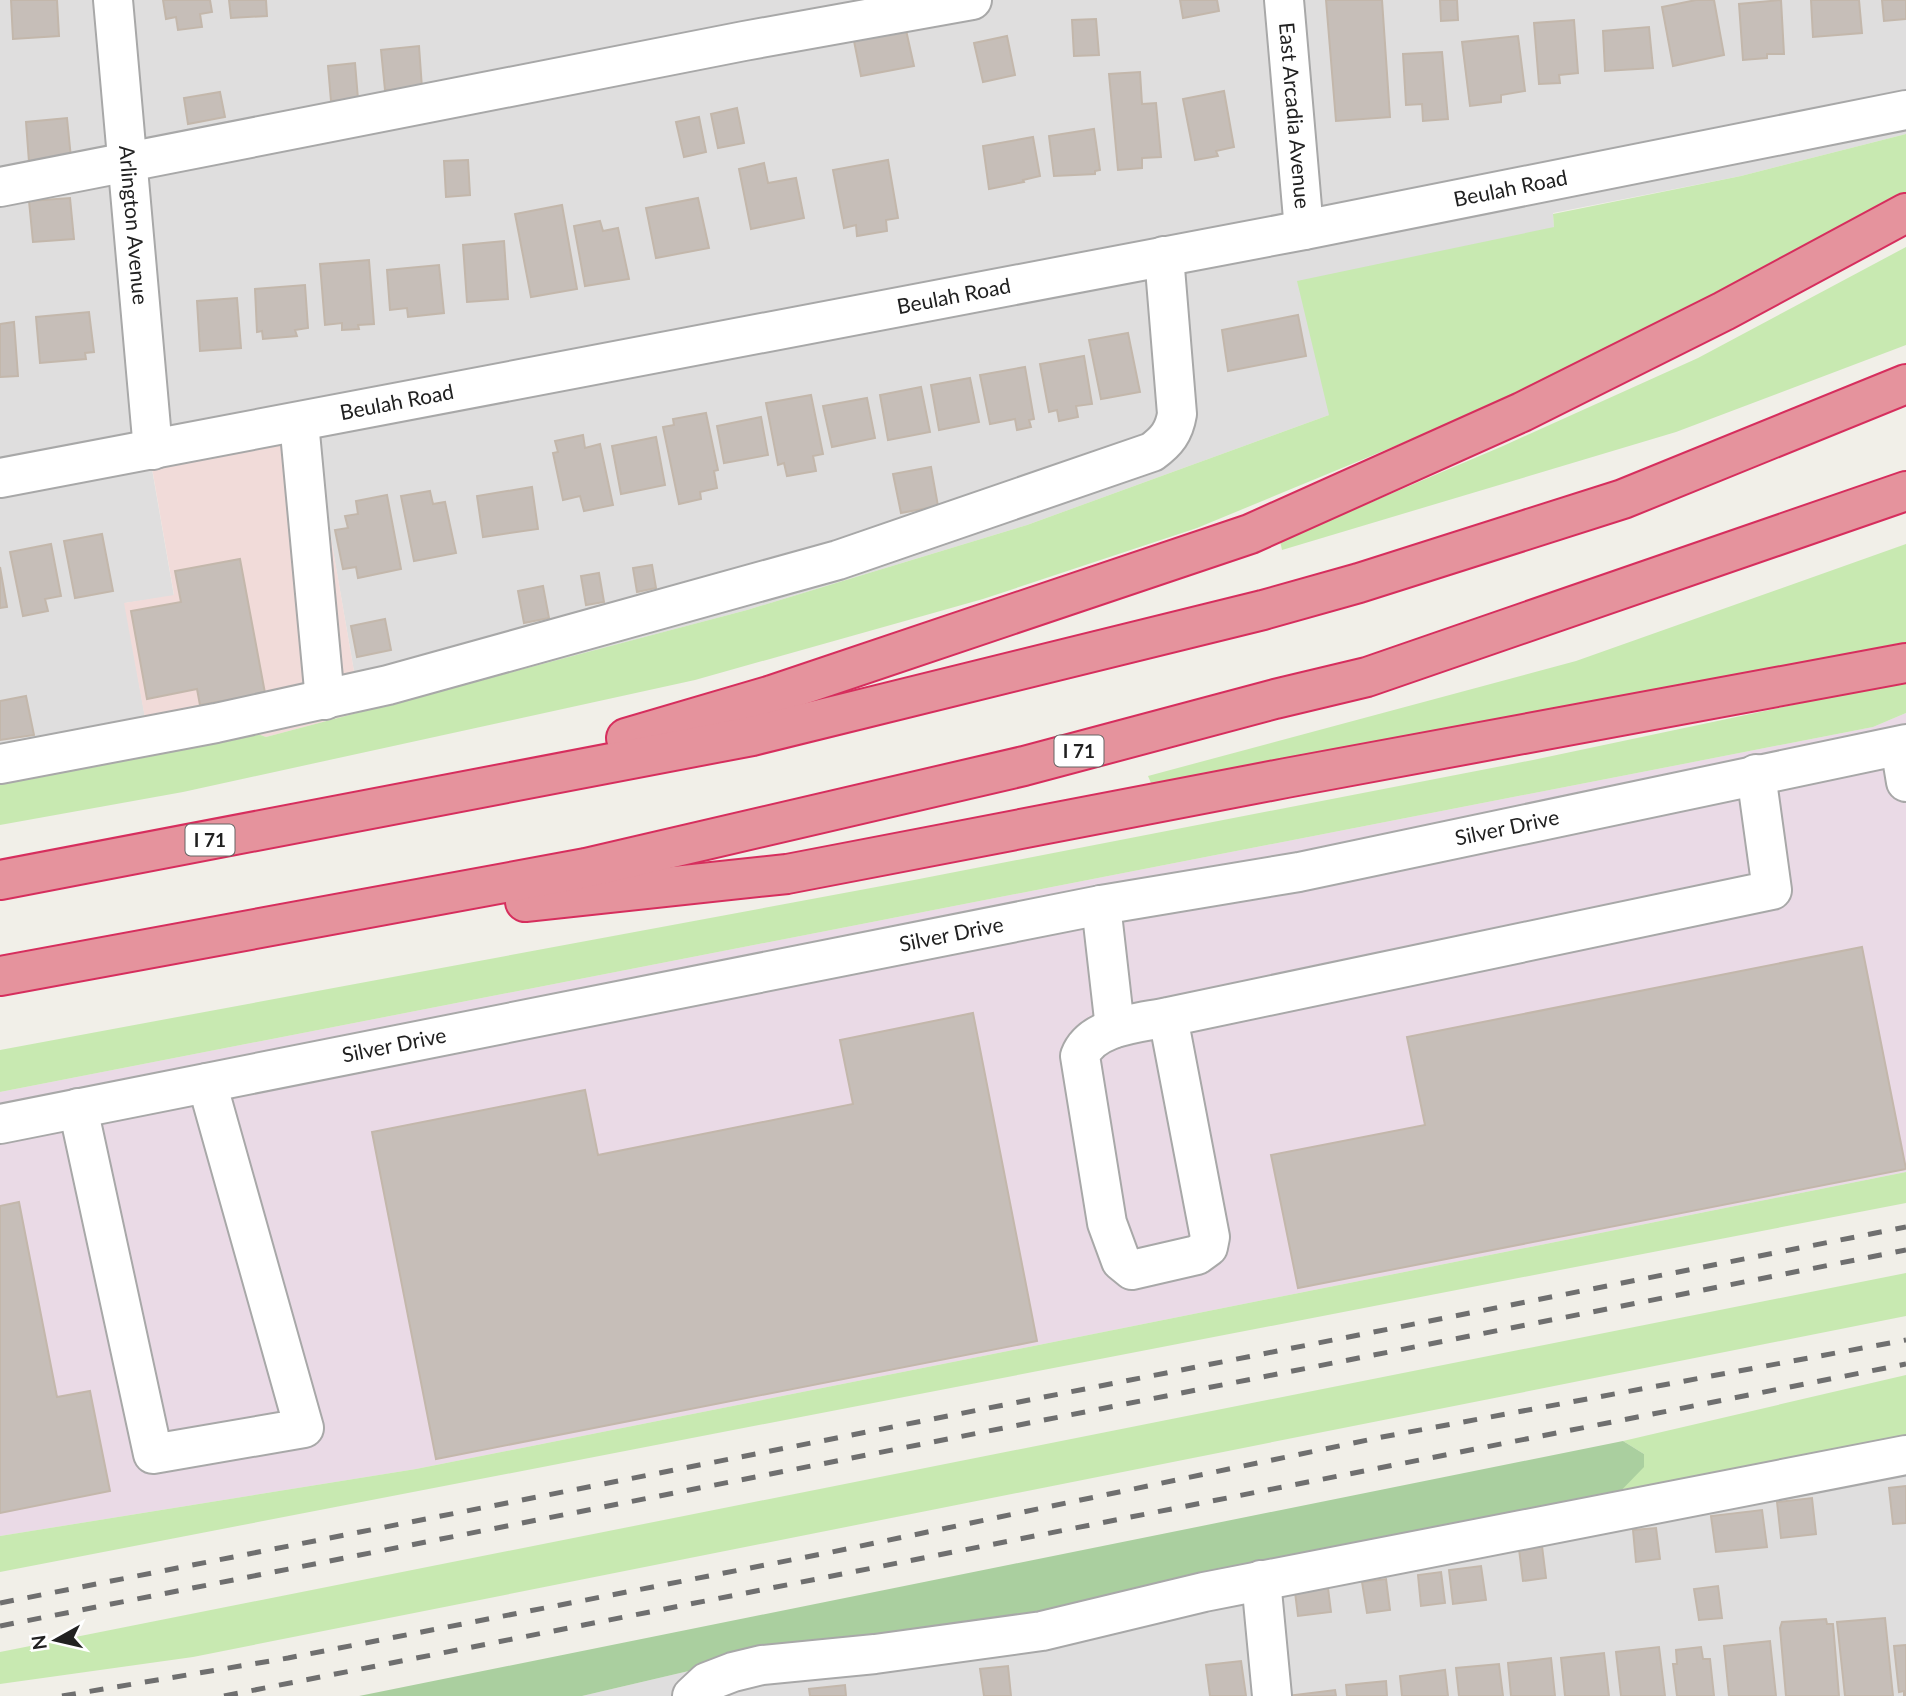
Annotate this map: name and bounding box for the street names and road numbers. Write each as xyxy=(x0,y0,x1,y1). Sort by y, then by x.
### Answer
street label: East Arcadia Avenue xyxy=(1275,21,1316,210)
street label: Arlington Avenue xyxy=(115,144,154,306)
street label: Beulah Road xyxy=(1451,164,1569,211)
street label: Beulah Road xyxy=(895,272,1013,318)
street label: Beulah Road xyxy=(338,378,456,424)
road number: I 71 xyxy=(1054,736,1104,766)
street label: Silver Drive xyxy=(1453,804,1561,850)
road number: I 71 xyxy=(186,824,234,856)
street label: Silver Drive xyxy=(897,911,1005,956)
street label: Silver Drive xyxy=(340,1022,448,1067)

